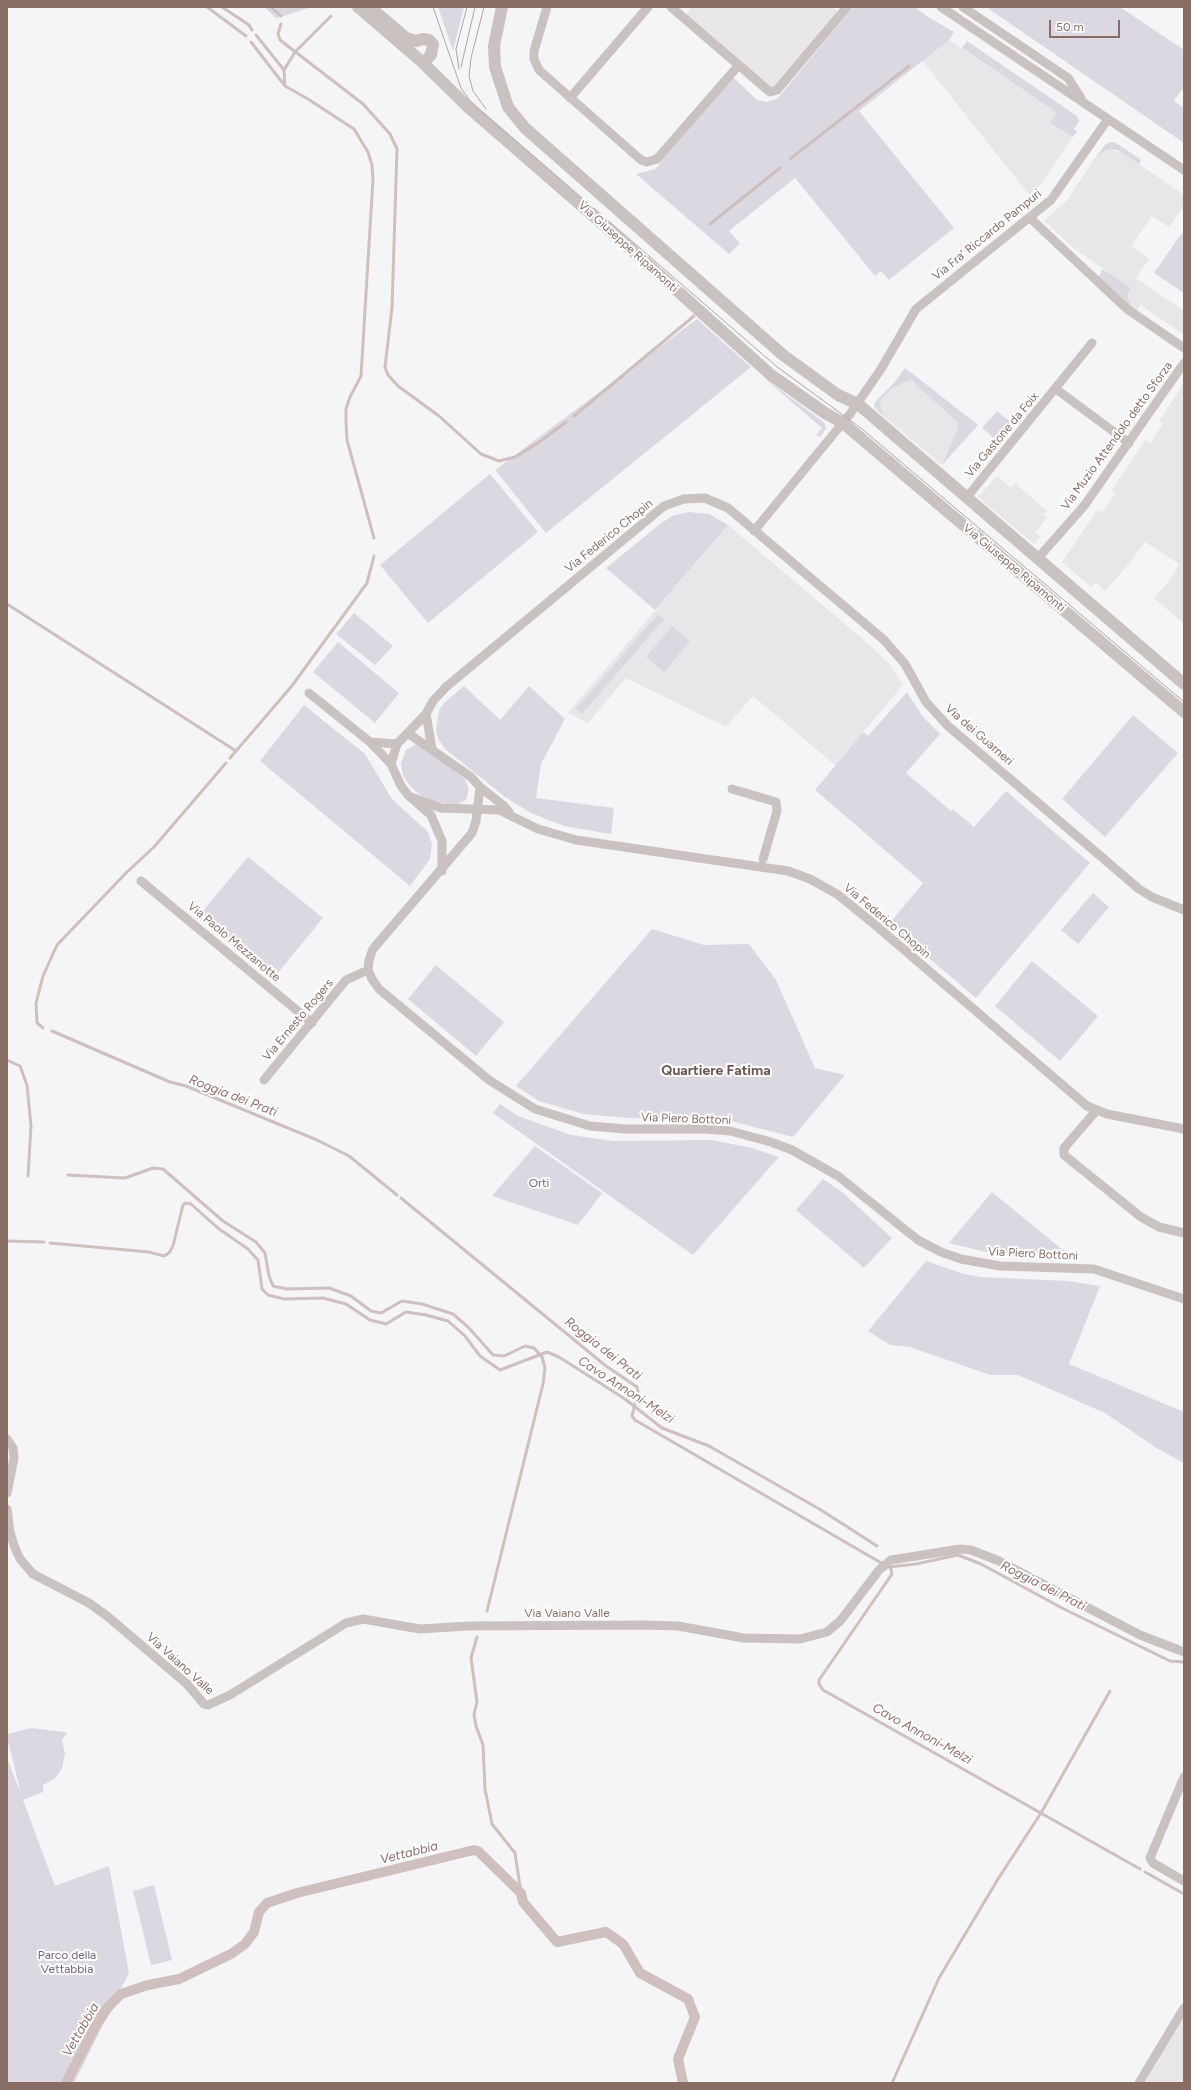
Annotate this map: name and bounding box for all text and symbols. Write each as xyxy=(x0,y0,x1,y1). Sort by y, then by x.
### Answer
scale bar xyxy=(1051,12,1122,38)
text: 50 m xyxy=(1056,20,1084,34)
street label: Via Fra' Riccardo Pampuri xyxy=(929,187,1045,283)
street label: Via Giuseppe Ripamonti xyxy=(575,198,681,296)
street label: Via Muzio Attendolo detto Sforza xyxy=(1058,359,1176,513)
street label: Via Gastone da Foix xyxy=(962,390,1042,480)
street label: Via Federico Chopin xyxy=(562,496,656,576)
street label: Via Giuseppe Ripamonti xyxy=(960,521,1068,615)
street label: Via dei Guarneri xyxy=(942,701,1016,769)
street label: Via Federico Chopin xyxy=(841,880,933,962)
street label: Via Paolo Mezzanotte xyxy=(185,899,283,985)
street label: Via Ernesto Rogers xyxy=(260,976,336,1064)
district label: Quartiere Fatima xyxy=(661,1063,771,1079)
water label: Roggia dei Prati xyxy=(187,1072,279,1120)
street label: Via Piero Bottoni xyxy=(641,1110,731,1128)
park label: Orti xyxy=(529,1176,549,1190)
street label: Via Piero Bottoni xyxy=(988,1244,1078,1264)
water label: Roggia dei Prati xyxy=(561,1314,645,1384)
water label: Cavo Annoni-Melzi xyxy=(575,1353,677,1427)
water label: Roggia dei Prati xyxy=(998,1558,1088,1614)
street label: Via Vaiano Valle xyxy=(524,1606,610,1620)
street label: Via Vaiano Valle xyxy=(143,1630,217,1698)
water label: Cavo Annoni-Melzi xyxy=(869,1700,975,1768)
water label: Vettabbia xyxy=(378,1838,440,1868)
park label: Parco della Vettabbia xyxy=(38,1948,96,1976)
water label: Vettabbia xyxy=(59,2000,103,2060)

